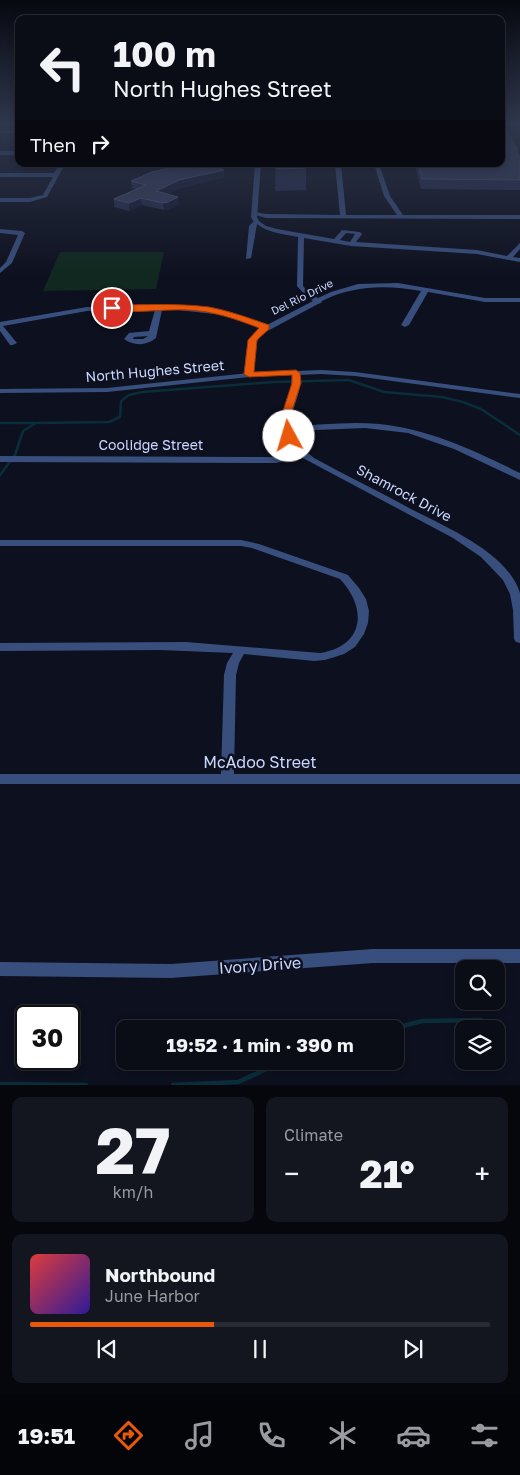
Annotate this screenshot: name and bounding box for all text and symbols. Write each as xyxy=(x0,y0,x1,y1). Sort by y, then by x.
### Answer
text: 100 m xyxy=(113,33,216,75)
icon: left xyxy=(30,35,95,100)
text: North Hughes Street xyxy=(113,75,332,102)
icon: right xyxy=(86,130,114,158)
text: Then xyxy=(30,133,76,156)
street label: Del Rio Drive xyxy=(269,276,335,317)
pin xyxy=(91,287,133,329)
icon: arrive xyxy=(98,294,126,322)
street label: North Hughes Street xyxy=(85,356,225,385)
position arrow xyxy=(262,409,314,461)
street label: Coolidge Street xyxy=(99,436,203,453)
street label: Shamrock Drive xyxy=(354,460,455,525)
street label: McAdoo Street xyxy=(203,752,317,772)
street label: Ivory Drive xyxy=(218,952,302,978)
map controls xyxy=(455,960,505,1070)
button: search xyxy=(455,960,505,1010)
speed limit sign: 30 xyxy=(15,1005,80,1070)
button: layers xyxy=(455,1020,505,1070)
text: 19:52 · 1 min · 390 m xyxy=(166,1033,354,1056)
text: 27 xyxy=(95,1110,171,1188)
text: Climate xyxy=(284,1125,343,1145)
text: 21° xyxy=(360,1151,415,1196)
text: − xyxy=(284,1157,299,1190)
text: + xyxy=(475,1157,490,1190)
text: km/h xyxy=(113,1182,153,1202)
text: Northbound xyxy=(105,1263,215,1286)
text: June Harbor xyxy=(105,1286,200,1306)
icon: previous xyxy=(93,1335,121,1363)
icon: pause xyxy=(246,1335,274,1363)
icon: next xyxy=(399,1335,427,1363)
icon: directions xyxy=(111,1418,146,1453)
icon: music xyxy=(182,1418,217,1453)
icon: phone xyxy=(254,1418,289,1453)
icon: climate xyxy=(325,1418,360,1453)
icon: car xyxy=(396,1418,431,1453)
icon: filters xyxy=(467,1418,502,1453)
text: 19:51 xyxy=(18,1422,75,1449)

